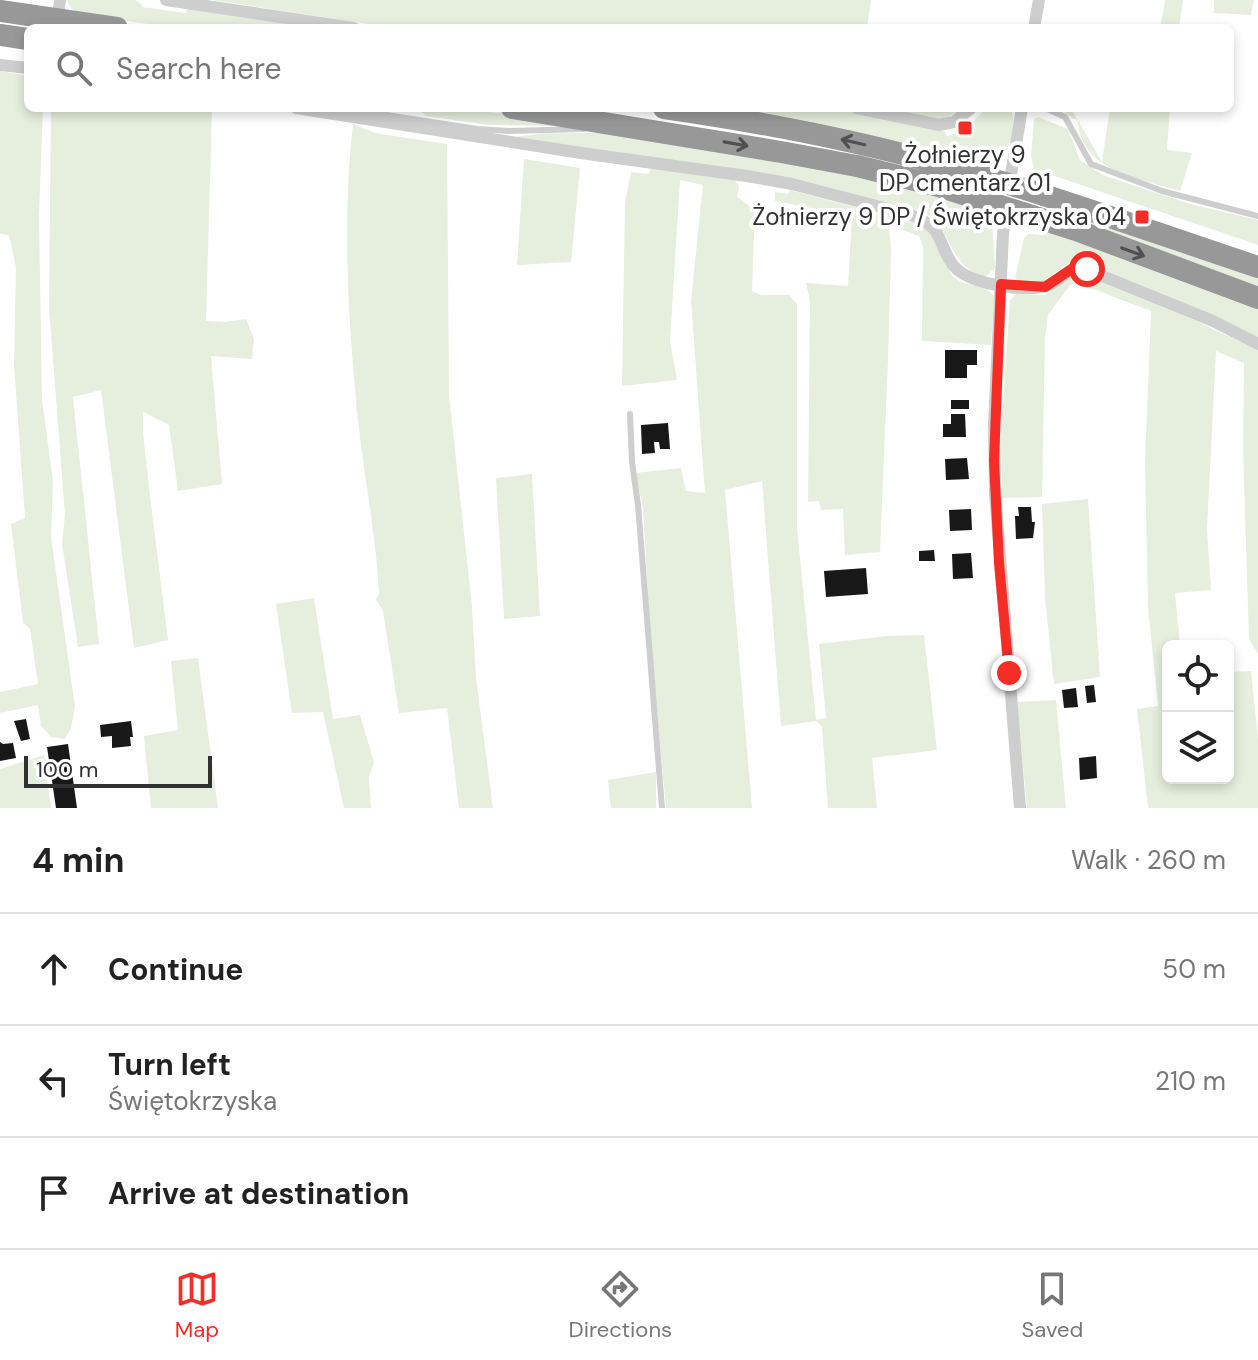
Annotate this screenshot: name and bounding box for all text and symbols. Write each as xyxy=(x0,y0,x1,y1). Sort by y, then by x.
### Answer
search box xyxy=(24,24,1234,112)
icon: search xyxy=(52,46,96,90)
text: Search here xyxy=(116,49,282,88)
marker: Żołnierzy 9 DP cmentarz 01 xyxy=(956,119,974,137)
one-way arrow xyxy=(840,134,866,149)
one-way arrow xyxy=(722,137,748,152)
place label: Żołnierzy 9 DP cmentarz 01 xyxy=(879,139,1051,198)
place label: Żołnierzy 9 DP / Świętokrzyska 04 xyxy=(752,201,1126,232)
marker: Żołnierzy 9 DP / Świętokrzyska 04 xyxy=(1133,208,1151,226)
one-way arrow xyxy=(1120,245,1145,260)
route start xyxy=(1069,251,1105,287)
map controls xyxy=(1162,640,1234,784)
button: locate xyxy=(1162,640,1234,712)
route end xyxy=(991,655,1027,691)
button: layers xyxy=(1162,712,1234,784)
scale bar xyxy=(24,752,212,788)
text: 100 m xyxy=(36,755,98,784)
text: 4 min xyxy=(32,838,124,883)
text: Walk · 260 m xyxy=(1071,843,1226,877)
icon: ahead xyxy=(32,947,76,991)
text: Continue xyxy=(108,950,243,989)
text: 50 m xyxy=(1162,952,1226,986)
text: Turn left xyxy=(108,1045,231,1084)
icon: left xyxy=(32,1059,76,1103)
text: 210 m xyxy=(1155,1064,1226,1098)
text: Świętokrzyska xyxy=(108,1084,277,1118)
icon: arrive xyxy=(32,1171,76,1215)
text: Arrive at destination xyxy=(108,1174,409,1213)
tab: Map xyxy=(175,1267,219,1344)
tab: Directions xyxy=(569,1267,672,1344)
tab: Saved xyxy=(1022,1267,1083,1344)

